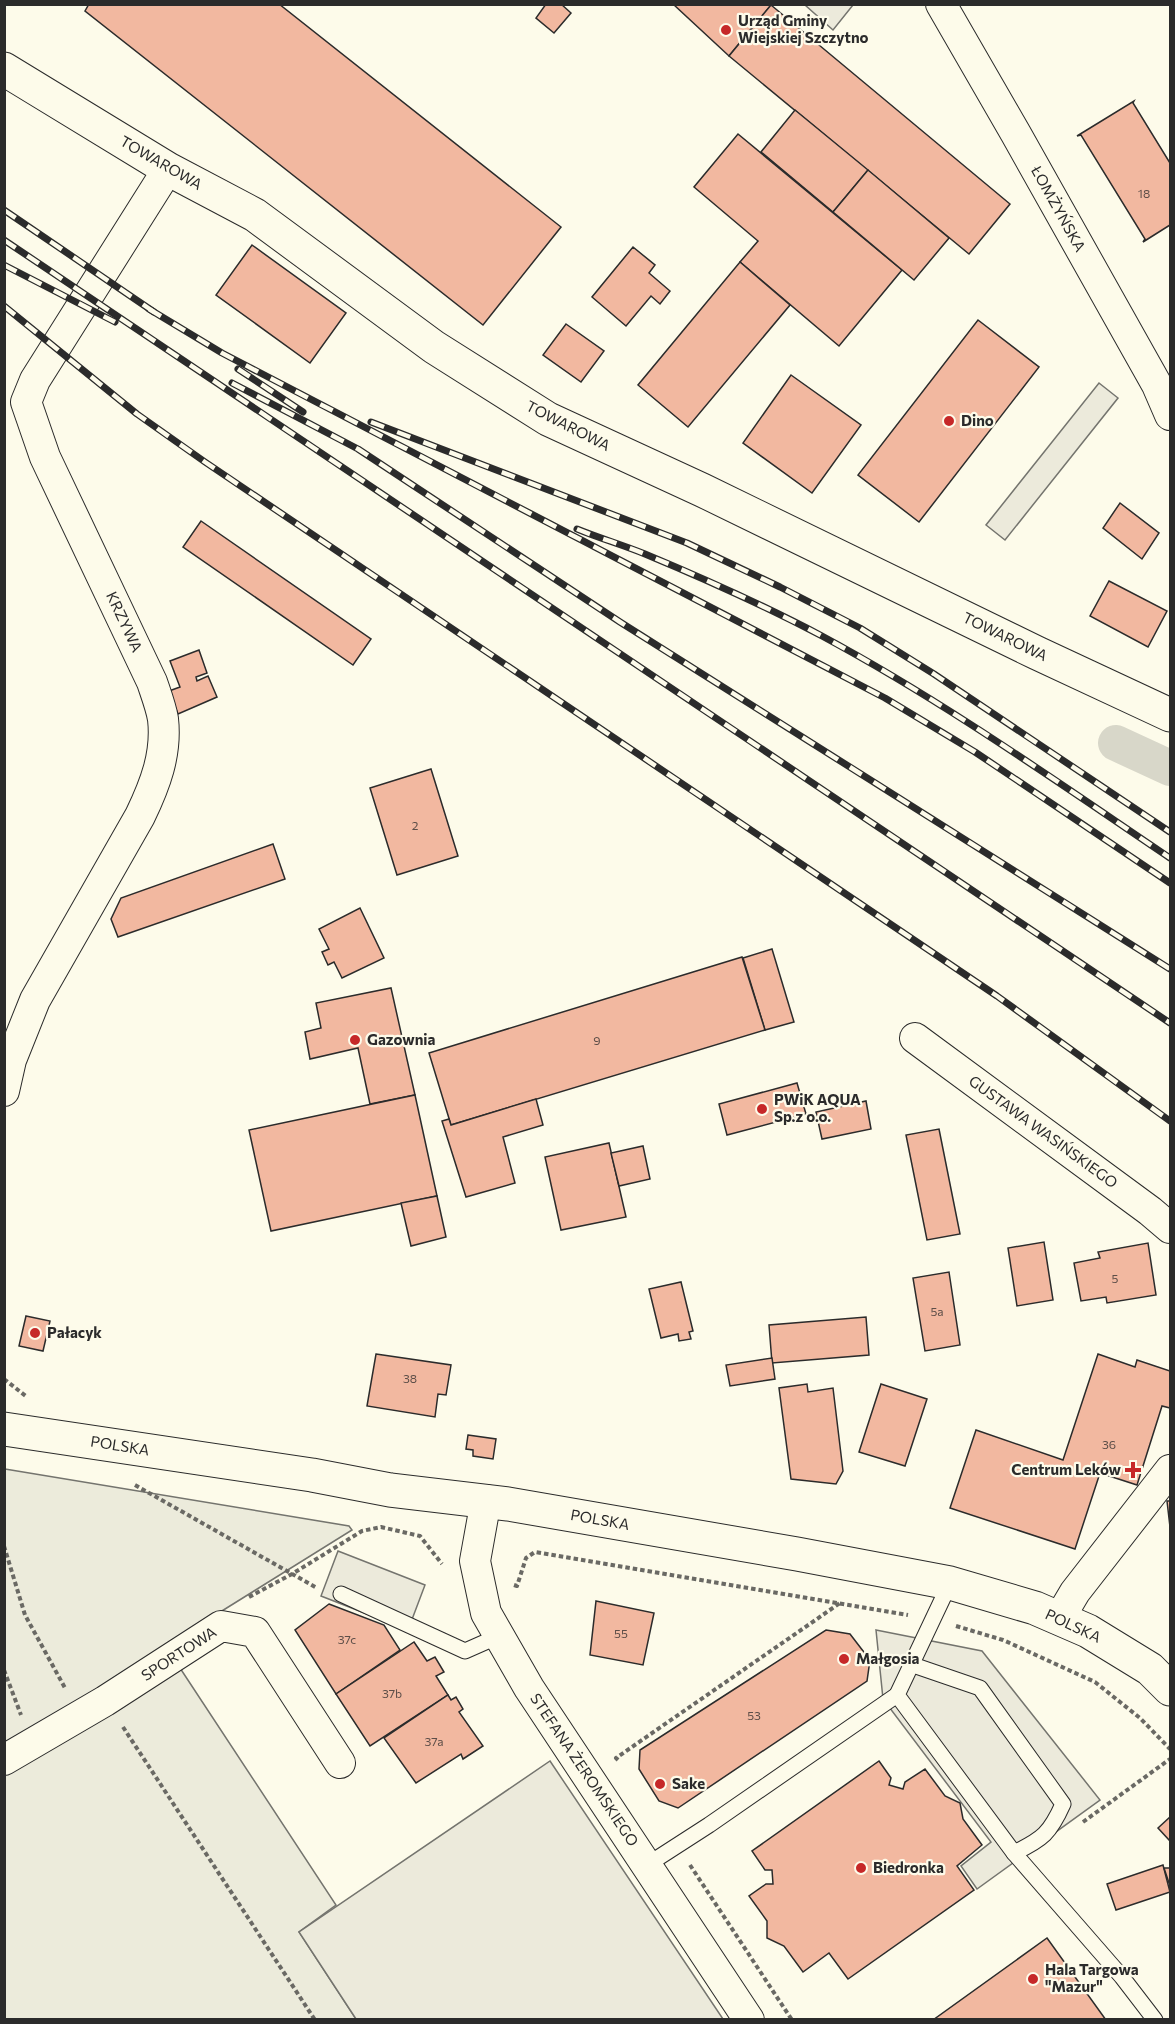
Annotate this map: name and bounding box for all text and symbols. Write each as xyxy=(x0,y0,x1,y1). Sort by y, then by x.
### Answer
place label: Urząd Gminy Wiejskiej Szczytno xyxy=(738,11,869,46)
marker: Urząd Gminy Wiejskiej Szczytno xyxy=(719,23,733,37)
street label: TOWAROWA xyxy=(117,131,206,193)
street label: ŁOMŻYŃSKA xyxy=(1027,161,1091,254)
house number: 18 xyxy=(1138,186,1150,200)
street label: TOWAROWA xyxy=(523,396,614,454)
place label: Dino xyxy=(961,411,994,429)
marker: Dino xyxy=(942,414,956,428)
street label: KRZYWA xyxy=(103,589,147,655)
street label: TOWAROWA xyxy=(960,608,1051,664)
house number: 2 xyxy=(412,818,419,832)
place label: Gazownia xyxy=(367,1030,435,1048)
marker: Gazownia xyxy=(348,1033,362,1047)
house number: 9 xyxy=(593,1033,601,1047)
street label: GUSTAWA WASIŃSKIEGO xyxy=(966,1070,1122,1191)
place label: PWiK AQUA Sp.z o.o. xyxy=(774,1090,861,1125)
marker: PWiK AQUA Sp.z o.o. xyxy=(755,1102,769,1116)
house number: 5 xyxy=(1112,1271,1119,1285)
house number: 5a xyxy=(930,1304,944,1318)
place label: Pałacyk xyxy=(47,1323,102,1341)
marker: Pałacyk xyxy=(28,1326,42,1340)
house number: 38 xyxy=(403,1371,417,1385)
street label: POLSKA xyxy=(89,1431,151,1459)
house number: 36 xyxy=(1102,1437,1116,1451)
place label: Centrum Leków xyxy=(1011,1460,1122,1478)
marker: Centrum Leków xyxy=(1126,1463,1140,1477)
street label: POLSKA xyxy=(569,1505,631,1533)
street label: POLSKA xyxy=(1043,1604,1104,1646)
street label: SPORTOWA xyxy=(138,1622,219,1684)
house number: 55 xyxy=(614,1626,628,1640)
house number: 37c xyxy=(338,1632,356,1646)
place label: Małgosia xyxy=(856,1649,920,1667)
marker: Małgosia xyxy=(837,1652,851,1666)
house number: 37b xyxy=(382,1686,402,1700)
street label: STEFANA ŻEROMSKIEGO xyxy=(527,1690,643,1849)
house number: 53 xyxy=(747,1708,761,1722)
house number: 37a xyxy=(424,1734,444,1748)
place label: Sake xyxy=(672,1774,705,1792)
marker: Sake xyxy=(653,1777,667,1791)
place label: Biedronka xyxy=(873,1858,944,1876)
marker: Biedronka xyxy=(854,1861,868,1875)
place label: Hala Targowa "Mazur" xyxy=(1045,1960,1139,1995)
marker: Hala Targowa "Mazur" xyxy=(1026,1972,1040,1986)

